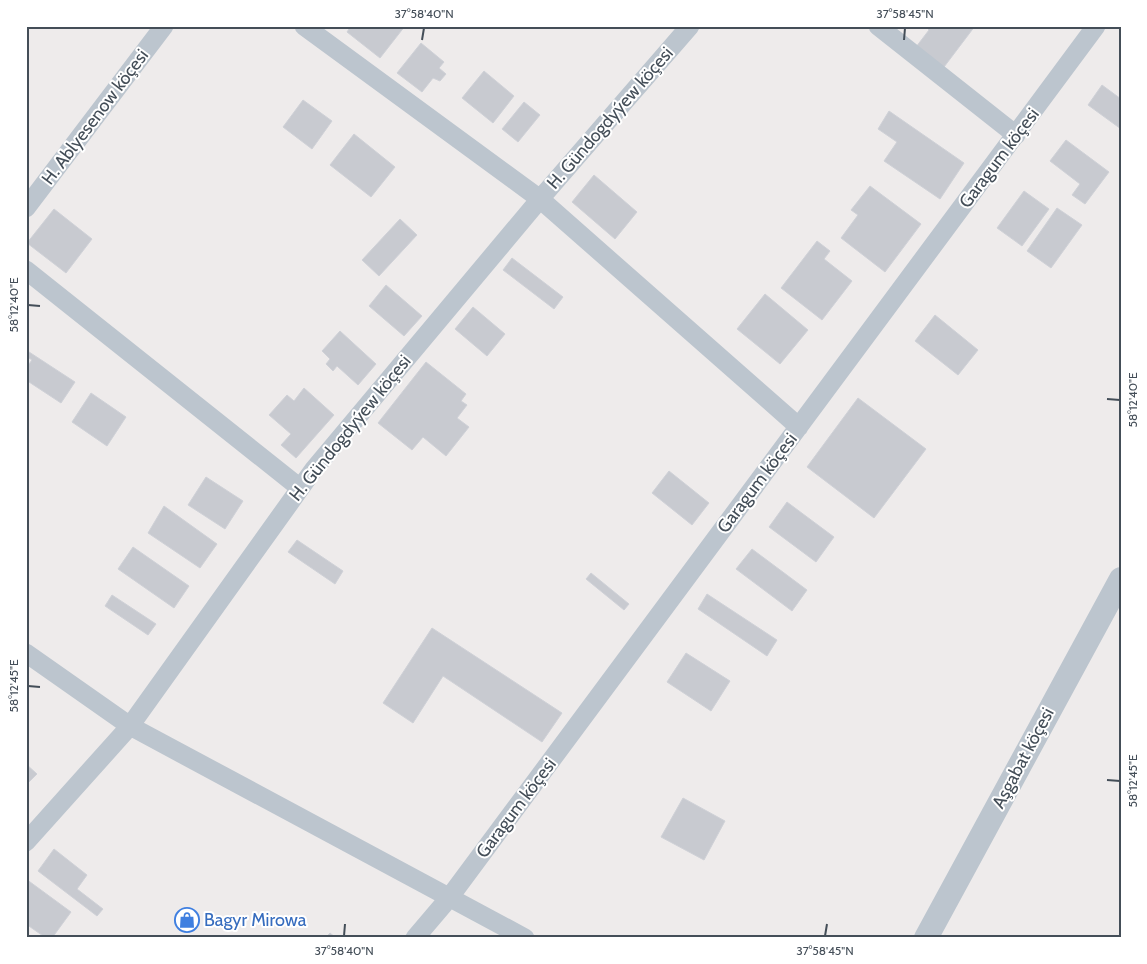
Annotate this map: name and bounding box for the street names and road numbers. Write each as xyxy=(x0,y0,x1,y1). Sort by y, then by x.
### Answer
street label: H. Gündogdyýew köçesi xyxy=(542,42,678,194)
street label: H. Ablyesenow köçesi xyxy=(37,45,153,189)
street label: Garagum köçesi xyxy=(954,104,1044,212)
street label: H. Gündogdyýew köçesi xyxy=(284,351,416,505)
street label: Garagum köçesi xyxy=(712,429,802,537)
street label: Aşgabat köçesi xyxy=(987,704,1059,812)
street label: Garagum köçesi xyxy=(471,754,561,862)

